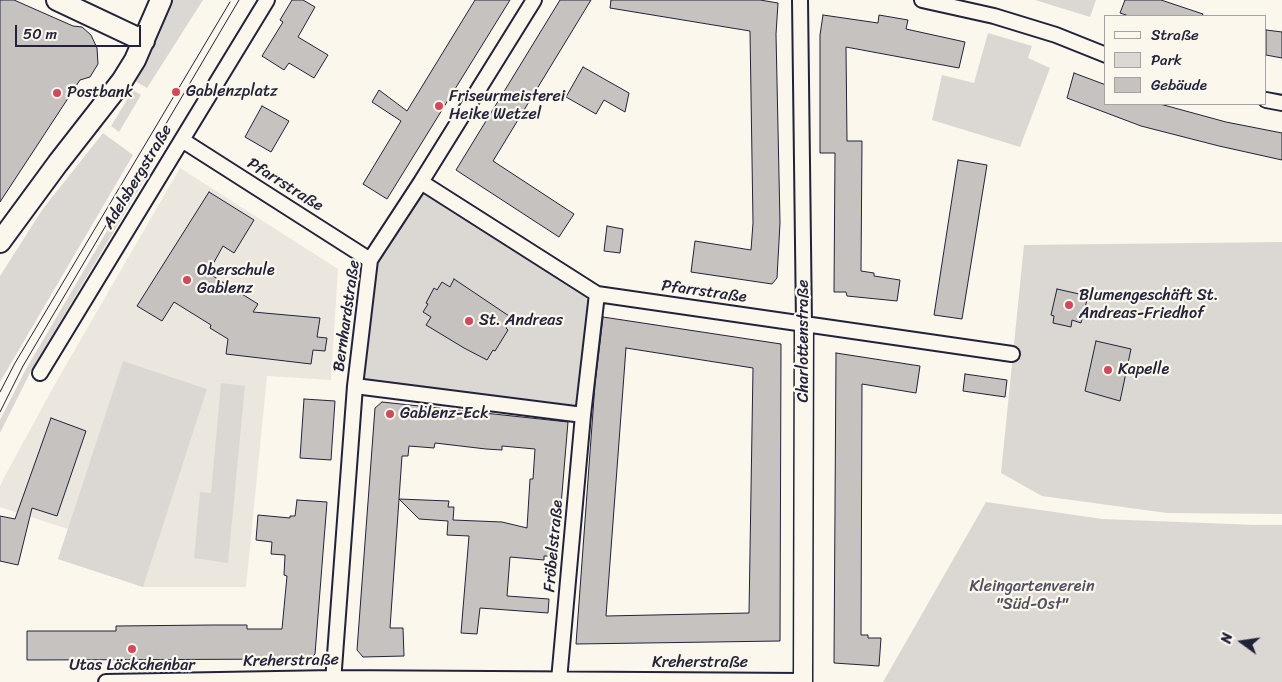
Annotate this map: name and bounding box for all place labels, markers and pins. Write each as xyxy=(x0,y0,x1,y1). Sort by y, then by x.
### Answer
place label: Gablenzplatz xyxy=(186,82,277,102)
place label: Postbank xyxy=(67,83,133,103)
marker: Gablenzplatz xyxy=(170,86,182,98)
marker: Postbank xyxy=(51,87,63,99)
place label: Friseurmeisterei Heike Wetzel xyxy=(449,87,565,125)
marker: Friseurmeisterei Heike Wetzel xyxy=(433,100,445,112)
place label: Oberschule Gablenz xyxy=(197,261,275,299)
marker: Oberschule Gablenz xyxy=(181,274,193,286)
place label: Blumengeschäft St. Andreas-Friedhof xyxy=(1079,286,1219,324)
marker: Blumengeschäft St. Andreas-Friedhof xyxy=(1063,299,1075,311)
place label: St. Andreas xyxy=(479,311,563,331)
marker: St. Andreas xyxy=(463,315,475,327)
place label: Kapelle xyxy=(1118,360,1169,380)
marker: Kapelle xyxy=(1102,364,1114,376)
place label: Gablenz-Eck xyxy=(400,404,489,424)
marker: Gablenz-Eck xyxy=(384,408,396,420)
marker: Utas Löckchenbar xyxy=(126,643,138,655)
place label: Utas Löckchenbar xyxy=(69,656,195,676)

